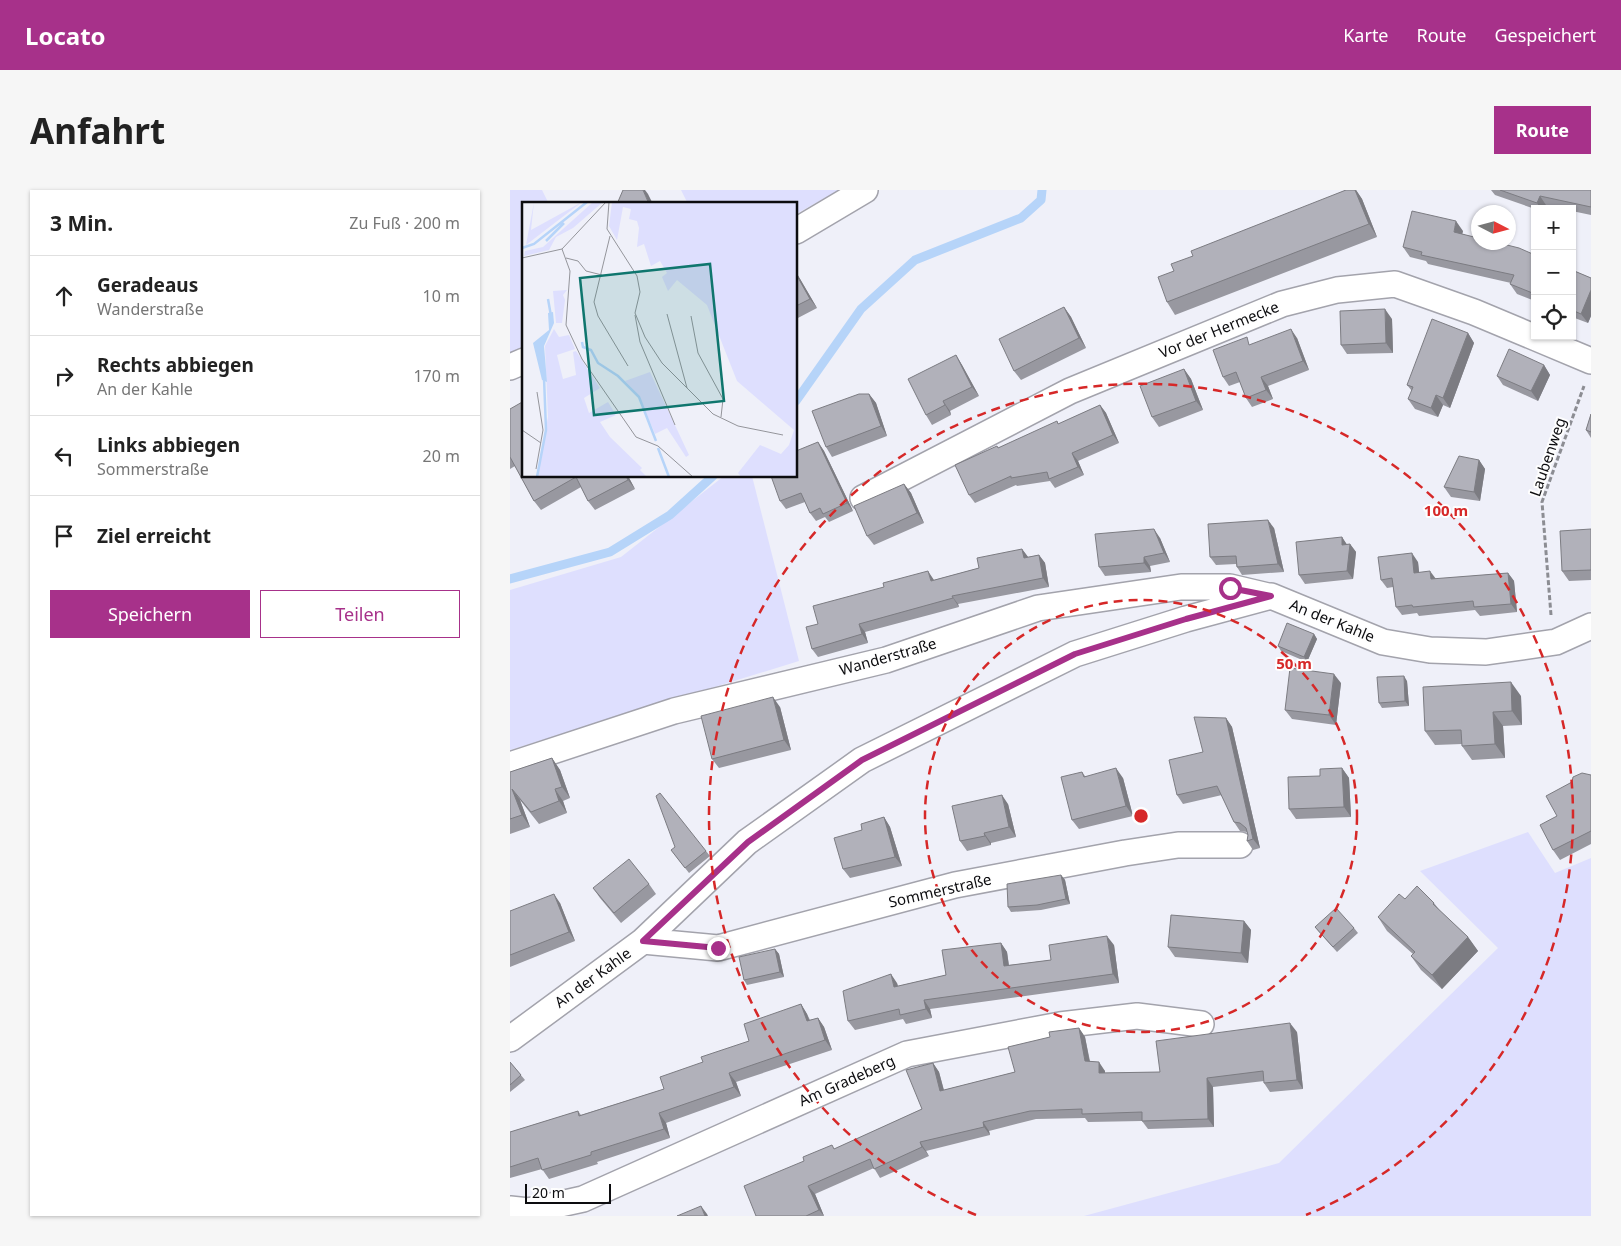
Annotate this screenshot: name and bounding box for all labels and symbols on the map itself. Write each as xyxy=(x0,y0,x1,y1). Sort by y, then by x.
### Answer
inset map xyxy=(522,202,798,478)
north arrow xyxy=(1471,205,1516,250)
street label: Vor der Hermecke xyxy=(1156,296,1282,362)
street label: Laubenweg xyxy=(1524,415,1570,499)
text: 100 m xyxy=(1424,500,1468,520)
route start xyxy=(1219,577,1242,600)
street label: An der Kahle xyxy=(1287,594,1378,646)
street label: Wanderstraße xyxy=(837,633,939,679)
text: 50 m xyxy=(1276,653,1312,673)
centre of rings xyxy=(1132,807,1150,825)
street label: Sommerstraße xyxy=(886,868,993,912)
route end xyxy=(707,937,730,960)
street label: An der Kahle xyxy=(550,943,635,1012)
street label: Am Gradeberg xyxy=(795,1050,898,1110)
scale bar xyxy=(525,1181,611,1204)

